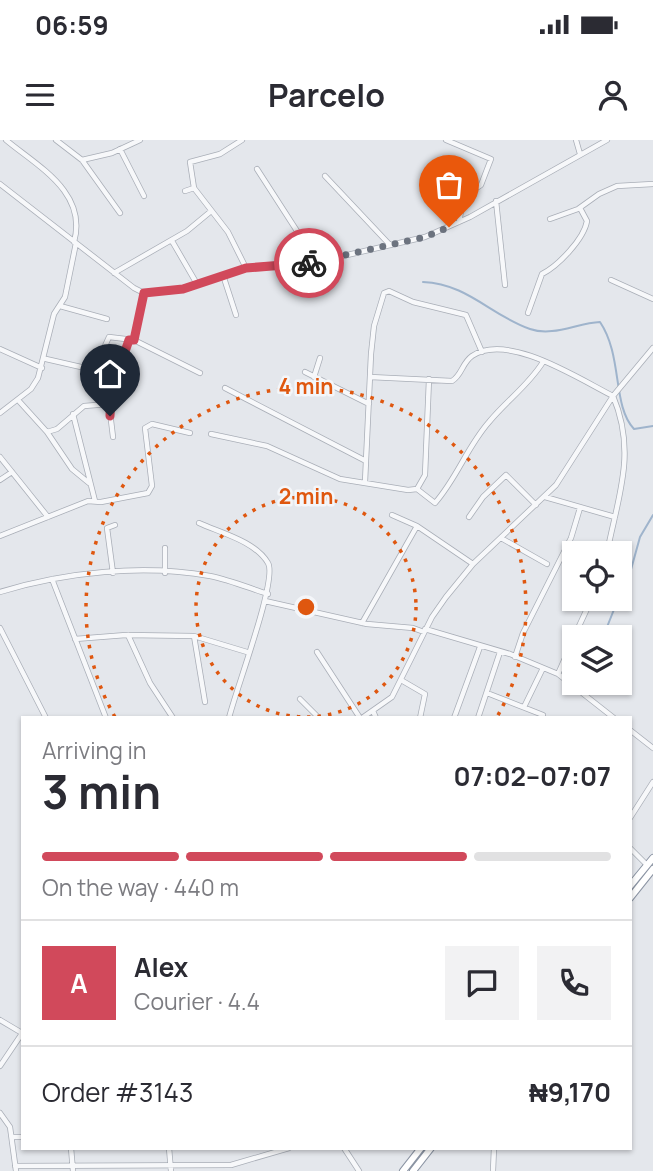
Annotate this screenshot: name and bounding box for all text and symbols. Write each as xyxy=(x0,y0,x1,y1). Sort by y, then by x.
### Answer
text: 06:59 xyxy=(35,7,109,43)
text: Parcelo xyxy=(268,73,385,117)
icon: menu xyxy=(21,76,59,114)
icon: person xyxy=(594,76,632,114)
pin xyxy=(419,155,479,227)
icon: bag xyxy=(430,166,468,204)
courier xyxy=(274,228,344,298)
icon: bike xyxy=(290,244,328,282)
pin xyxy=(80,344,140,416)
icon: home xyxy=(91,355,129,393)
text: 4 min xyxy=(279,372,333,400)
text: 2 min xyxy=(279,482,333,510)
map controls xyxy=(562,541,632,695)
button: locate xyxy=(562,541,632,611)
centre of rings xyxy=(294,595,318,619)
button: layers xyxy=(562,625,632,695)
text: Arriving in xyxy=(42,734,147,766)
text: 07:02–07:07 xyxy=(454,758,611,794)
text: 3 min xyxy=(42,760,161,823)
text: On the way · 440 m xyxy=(42,871,239,903)
button: chat xyxy=(445,946,519,1020)
button: phone xyxy=(537,946,611,1020)
text: Alex xyxy=(134,949,188,985)
text: A xyxy=(70,965,88,1001)
text: Courier · 4.4 xyxy=(134,985,260,1017)
text: Order #3143 xyxy=(42,1074,193,1110)
text: ₦9,170 xyxy=(529,1074,611,1110)

